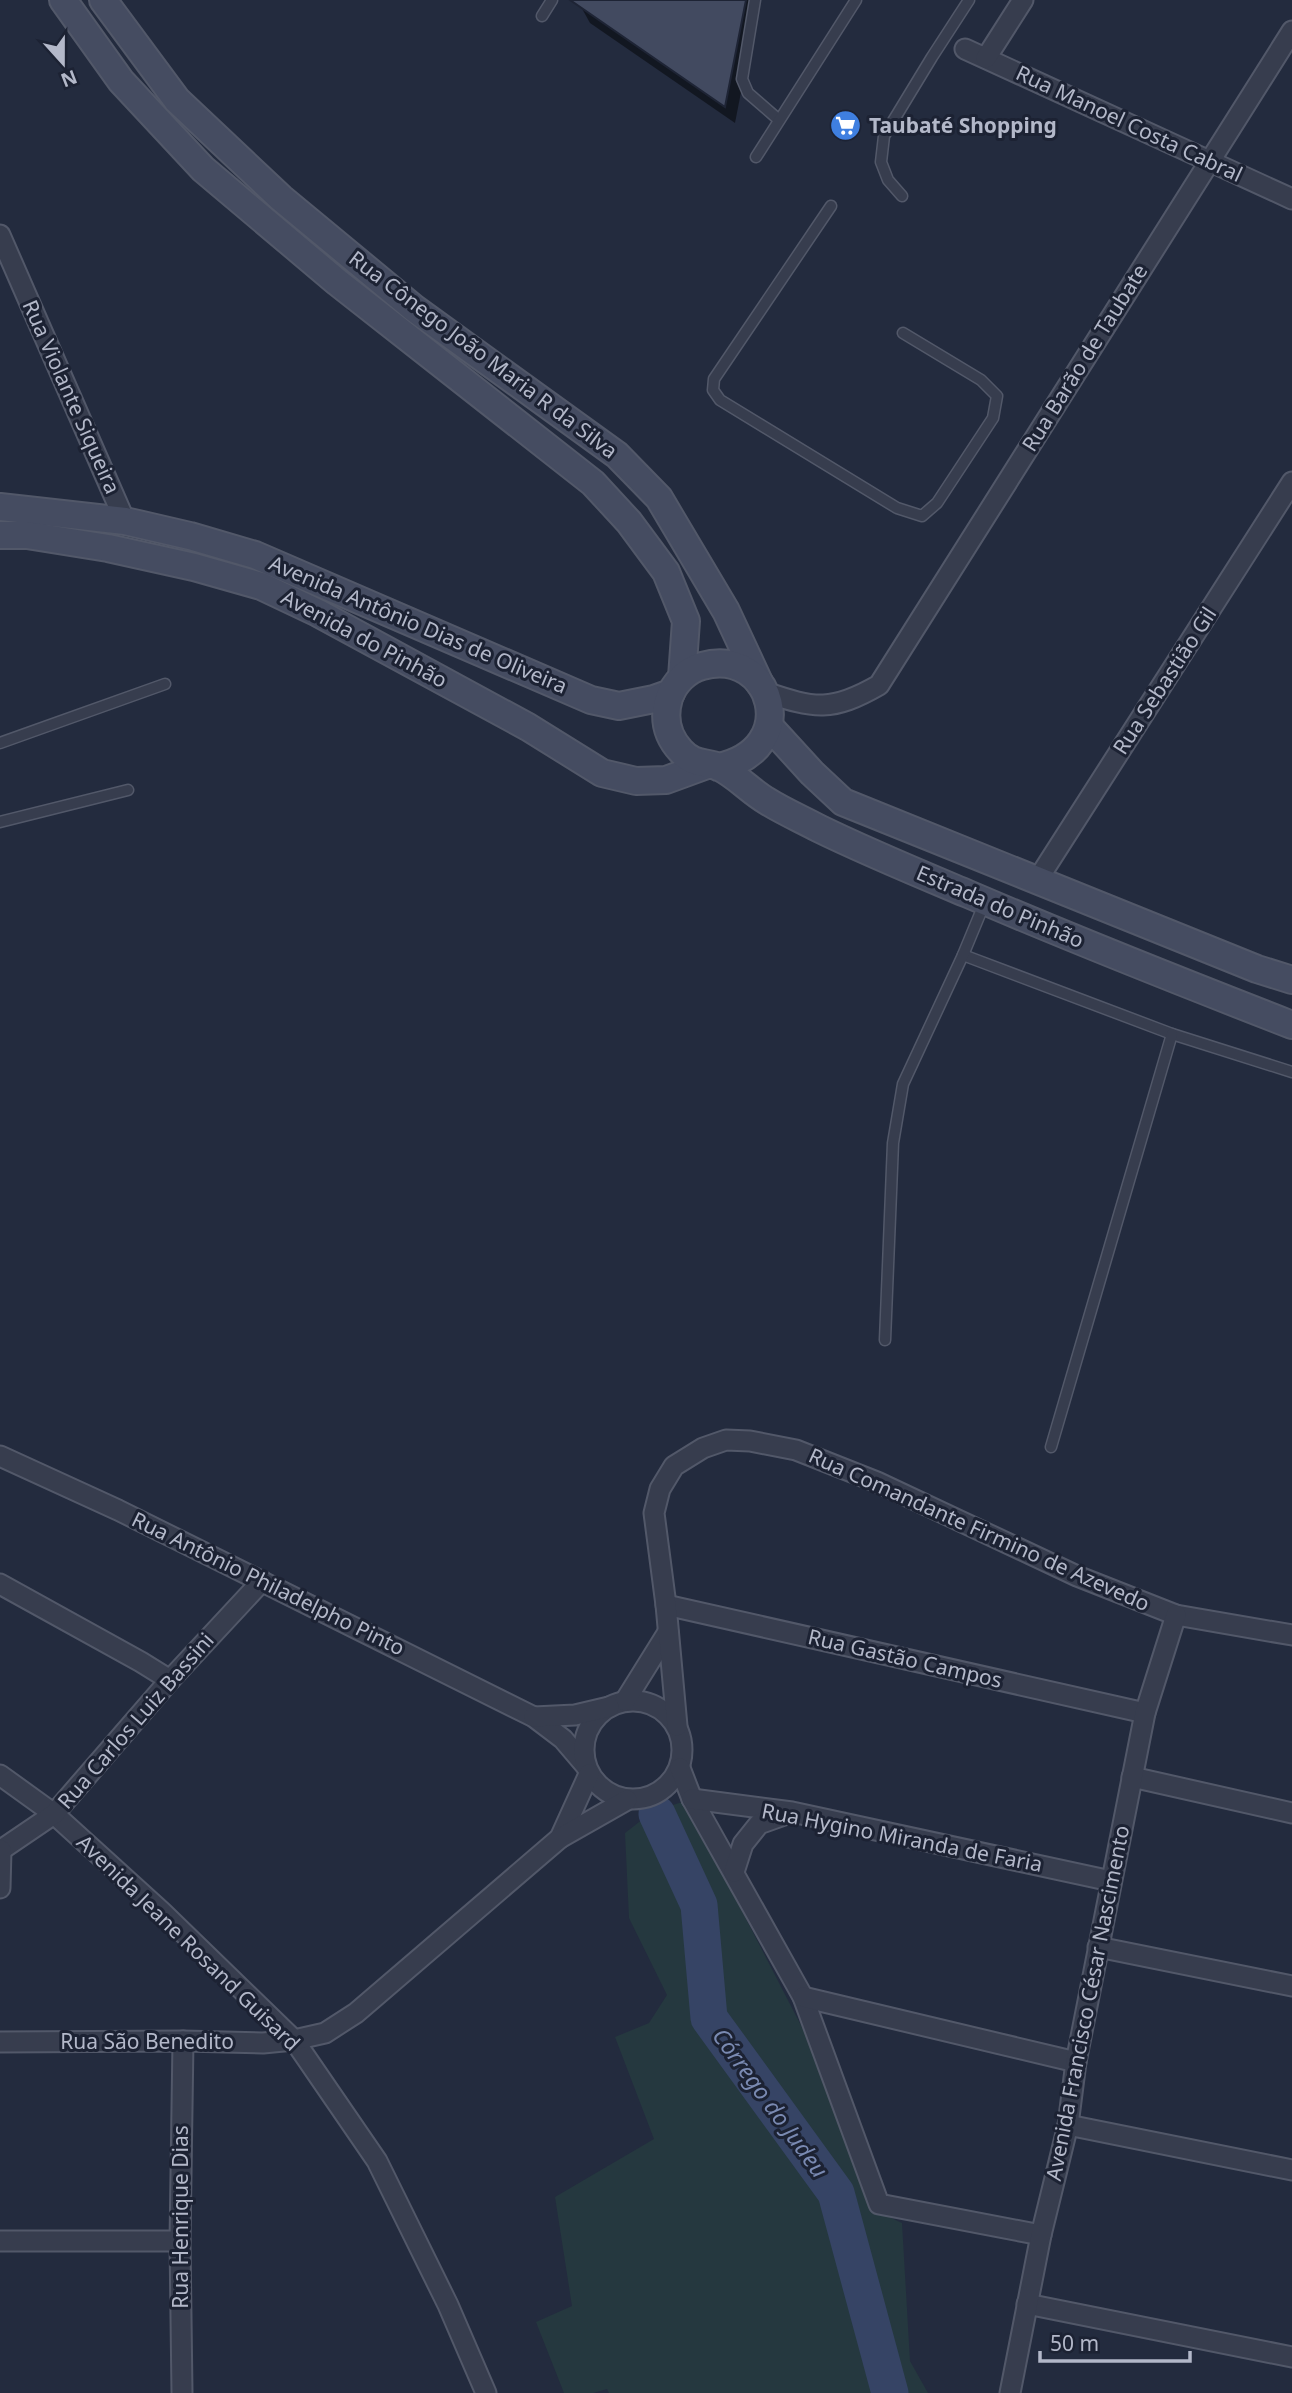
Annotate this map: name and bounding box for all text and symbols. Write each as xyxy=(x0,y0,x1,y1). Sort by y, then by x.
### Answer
north arrow xyxy=(28,28,98,98)
street label: Rua Manoel Costa Cabral xyxy=(1012,58,1247,188)
text: N xyxy=(57,64,81,94)
supermarket icon: Taubaté Shopping xyxy=(829,109,863,143)
place label: Taubaté Shopping xyxy=(869,111,1057,139)
street label: Rua Cônego João Maria R da Silva xyxy=(344,244,623,464)
street label: Rua Barão de Taubate xyxy=(1015,258,1153,456)
street label: Rua Violante Siqueira xyxy=(17,295,127,498)
street label: Avenida Antônio Dias de Oliveira xyxy=(265,548,572,700)
street label: Avenida do Pinhão xyxy=(277,583,452,694)
street label: Rua Sebastião Gil xyxy=(1106,601,1222,760)
street label: Estrada do Pinhão xyxy=(912,858,1088,954)
street label: Rua Comandante Firmino de Azevedo xyxy=(804,1441,1154,1617)
street label: Rua Antônio Philadelpho Pinto xyxy=(127,1505,410,1662)
street label: Rua Gastão Campos xyxy=(805,1622,1005,1694)
street label: Rua Carlos Luiz Bassini xyxy=(51,1626,220,1814)
street label: Rua Hygino Miranda de Faria xyxy=(759,1796,1045,1878)
street label: Avenida Francisco César Nascimento xyxy=(1039,1823,1135,2183)
street label: Avenida Jeane Rosand Guisard xyxy=(71,1828,306,2056)
water label: Córrego do Judeu xyxy=(706,2021,836,2184)
street label: Rua São Benedito xyxy=(60,2027,234,2055)
street label: Rua Henrique Dias xyxy=(166,2125,194,2309)
scale bar xyxy=(1040,2320,1190,2364)
text: 50 m xyxy=(1050,2329,1099,2357)

